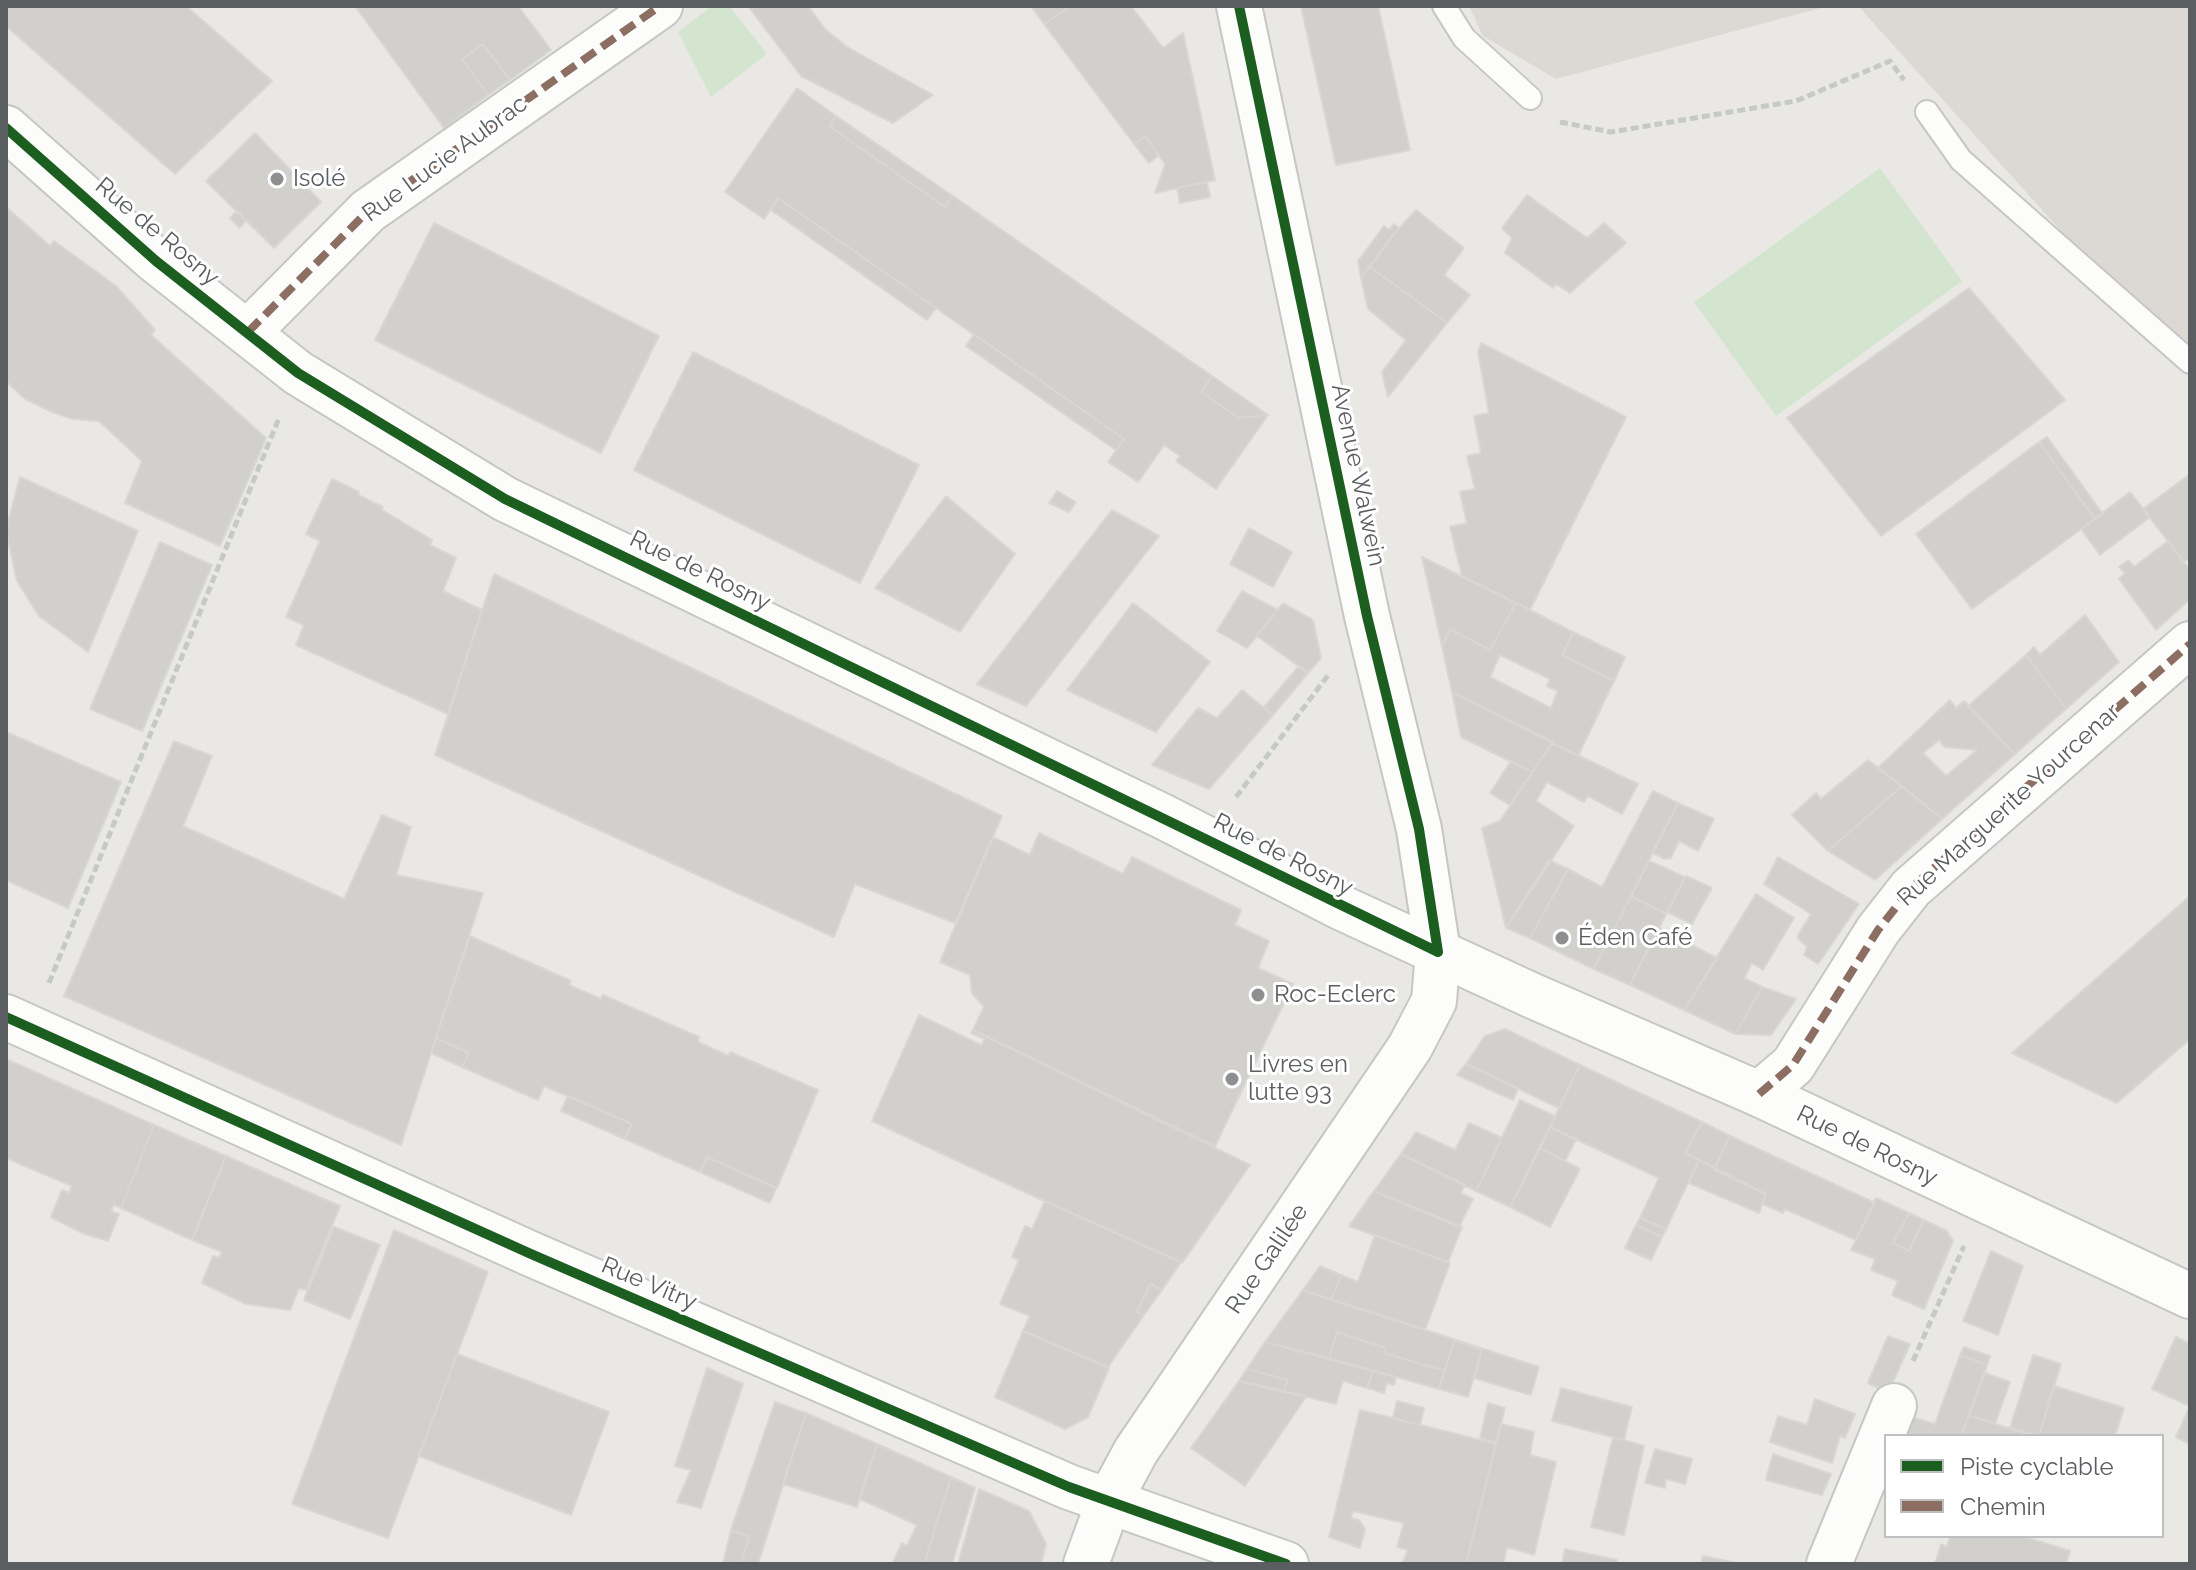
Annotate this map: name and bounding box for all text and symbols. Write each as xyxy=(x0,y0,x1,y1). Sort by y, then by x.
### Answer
street label: Rue Lucie Aubrac xyxy=(357,90,533,228)
place label: Isolé xyxy=(293,165,345,193)
marker: Isolé xyxy=(268,170,286,188)
street label: Rue de Rosny xyxy=(89,172,225,292)
street label: Avenue Walwein xyxy=(1325,381,1391,569)
street label: Rue de Rosny xyxy=(625,525,775,617)
street label: Rue Marguerite Yourcenar xyxy=(1892,697,2126,913)
street label: Rue de Rosny xyxy=(1208,807,1358,903)
place label: Éden Café xyxy=(1578,924,1692,952)
marker: Éden Café xyxy=(1553,929,1571,947)
place label: Roc-Eclerc xyxy=(1274,981,1396,1009)
marker: Roc-Eclerc xyxy=(1249,986,1267,1004)
place label: Livres en lutte 93 xyxy=(1248,1051,1348,1107)
marker: Livres en lutte 93 xyxy=(1223,1070,1241,1088)
street label: Rue de Rosny xyxy=(1792,1100,1942,1192)
street label: Rue Galilée xyxy=(1220,1198,1314,1320)
street label: Rue Vitry xyxy=(597,1251,701,1317)
legend xyxy=(1884,1434,2164,1538)
text: Piste cyclable xyxy=(1960,1452,2114,1481)
text: Chemin xyxy=(1960,1492,2046,1521)

